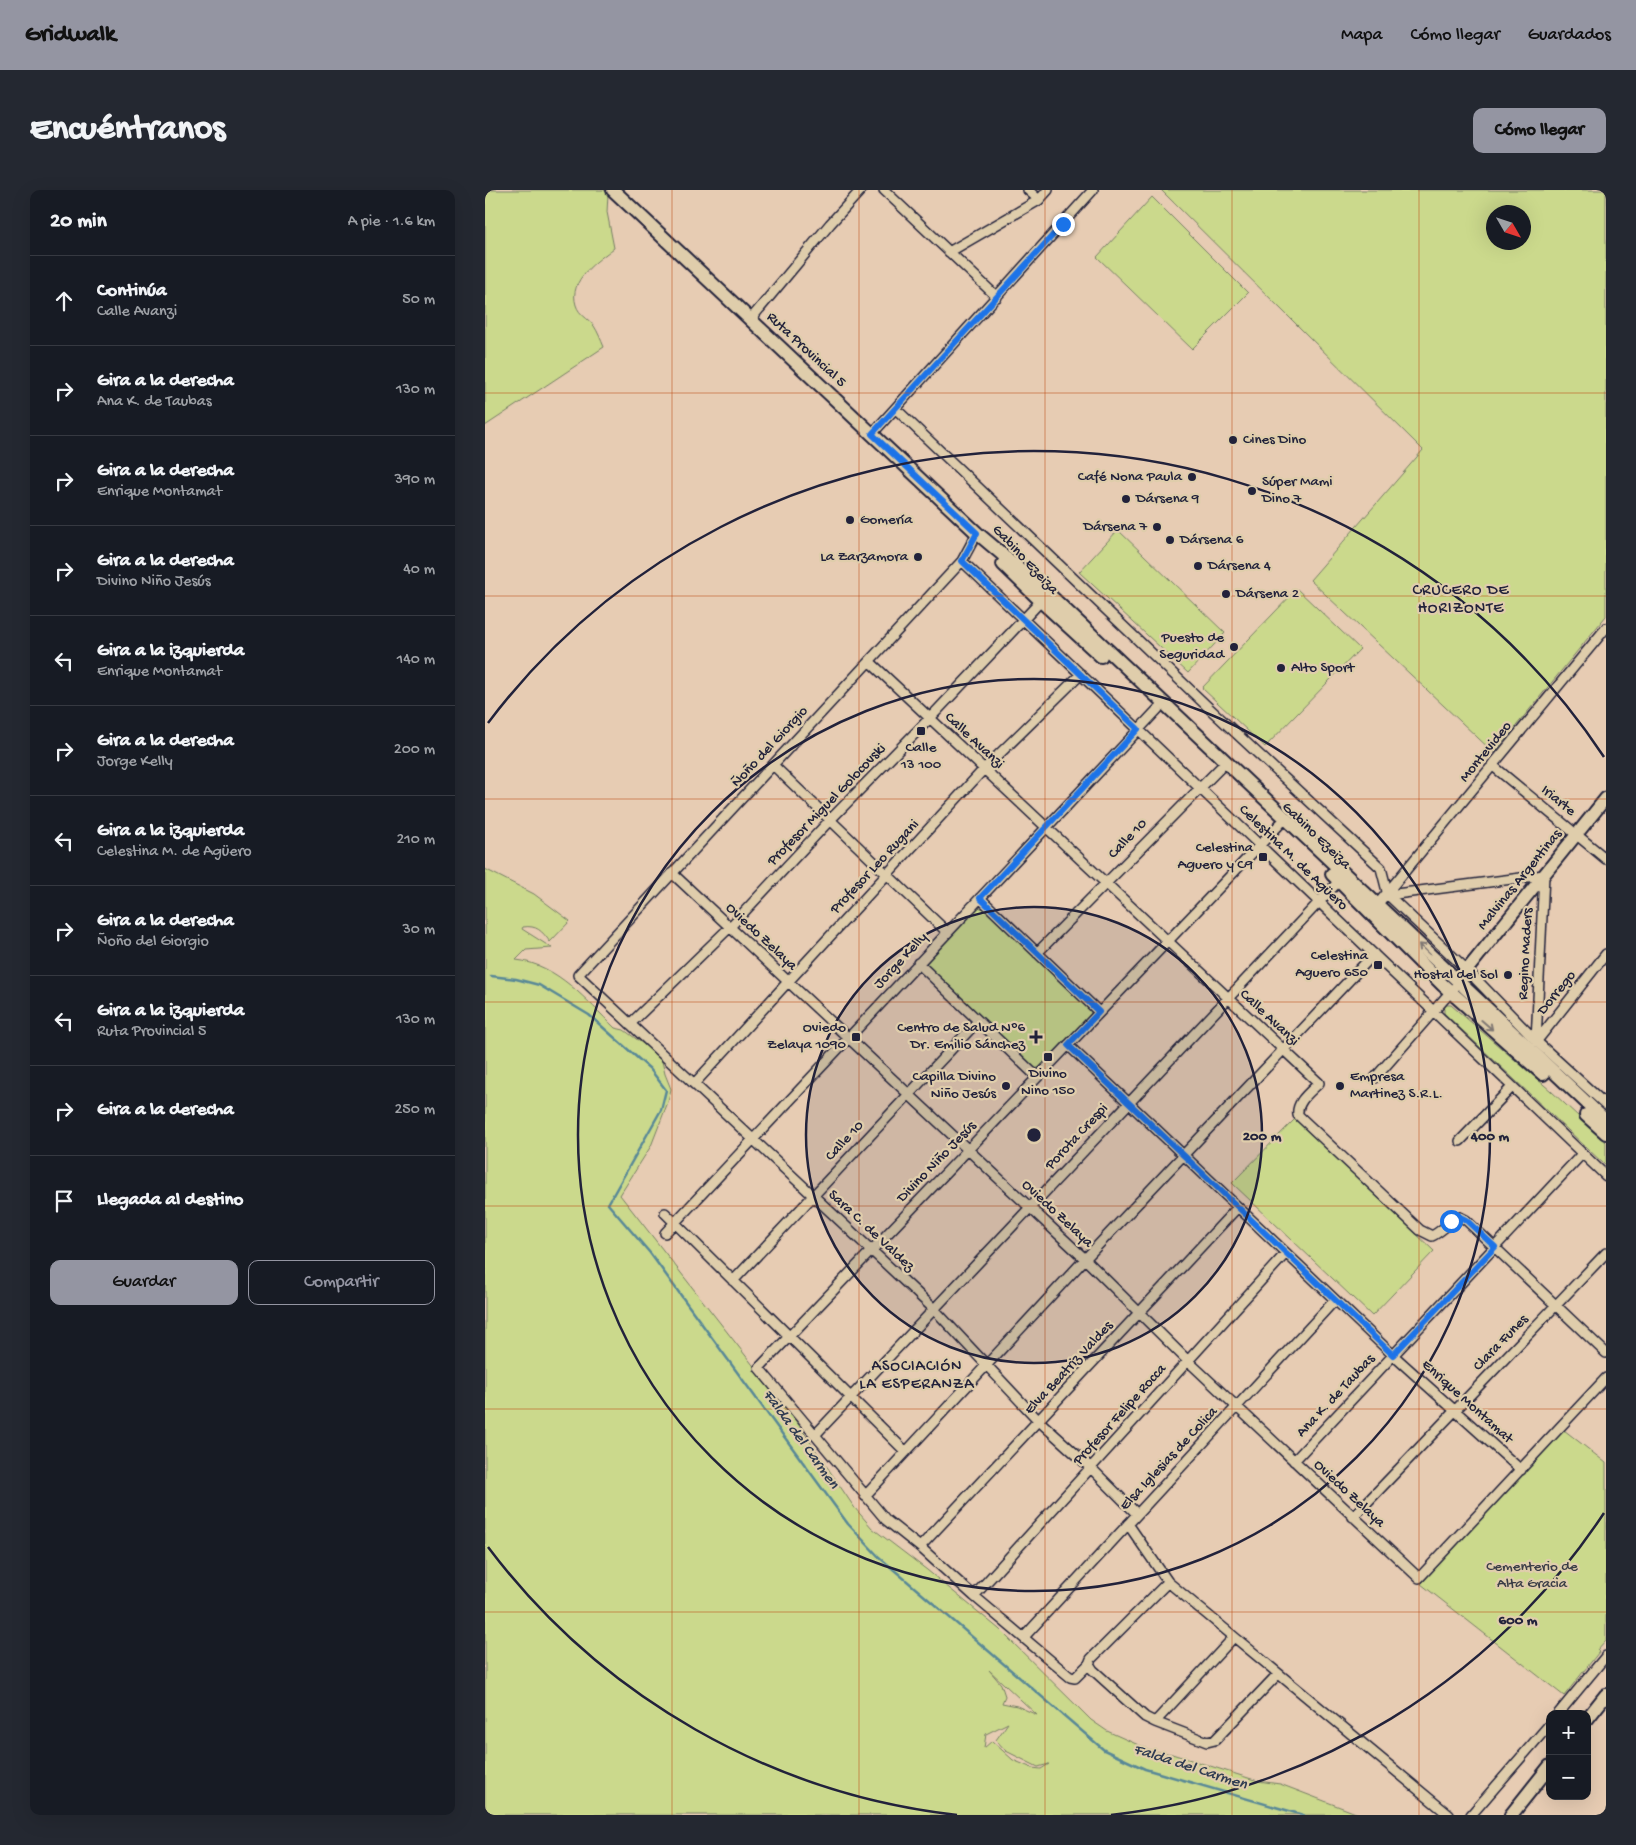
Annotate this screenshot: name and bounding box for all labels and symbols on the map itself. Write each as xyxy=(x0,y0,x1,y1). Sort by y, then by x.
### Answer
north arrow xyxy=(1486,205,1531,250)
route end xyxy=(1052,213,1075,236)
street label: Ruta Provincial 5 xyxy=(762,308,850,392)
place label: Cines Dino xyxy=(1243,431,1306,449)
marker: Cines Dino xyxy=(1227,434,1239,446)
place label: Café Nona Paula xyxy=(1078,468,1183,486)
marker: Café Nona Paula xyxy=(1186,471,1198,483)
place label: Súper Mami Dino 7 xyxy=(1261,473,1333,508)
marker: Súper Mami Dino 7 xyxy=(1246,485,1258,497)
place label: Dársena 9 xyxy=(1135,490,1200,508)
marker: Dársena 9 xyxy=(1120,493,1132,505)
place label: Gomería xyxy=(860,511,913,529)
marker: Gomería xyxy=(844,514,856,526)
place label: Dársena 7 xyxy=(1083,518,1148,536)
street label: Gabino Ezeiza xyxy=(988,521,1062,599)
marker: Dársena 7 xyxy=(1151,521,1163,533)
place label: Dársena 6 xyxy=(1179,531,1244,549)
marker: Dársena 6 xyxy=(1164,534,1176,546)
place label: La Zarzamora xyxy=(820,548,909,566)
marker: La Zarzamora xyxy=(912,551,924,563)
place label: Dársena 4 xyxy=(1207,557,1271,575)
marker: Dársena 4 xyxy=(1192,560,1204,572)
district label: CRUCERO DE HORIZONTE xyxy=(1412,582,1510,619)
place label: Dársena 2 xyxy=(1235,585,1299,603)
marker: Dársena 2 xyxy=(1220,588,1232,600)
place label: Puesto de Seguridad xyxy=(1159,629,1225,664)
marker: Puesto de Seguridad xyxy=(1228,641,1240,653)
place label: Alto Sport xyxy=(1291,659,1356,677)
marker: Alto Sport xyxy=(1275,662,1287,674)
street label: Ñoño del Giorgio xyxy=(728,702,812,791)
street label: Calle Avanzi xyxy=(940,709,1008,773)
street label: Montevideo xyxy=(1456,718,1516,786)
marker: Calle 13 100 xyxy=(915,725,927,737)
place label: Calle 13 100 xyxy=(900,739,942,774)
street label: Profesor Miguel Golocovski xyxy=(763,740,890,871)
street label: Iriarte xyxy=(1537,782,1579,821)
street label: Gabino Ezeiza xyxy=(1278,798,1355,874)
street label: Celestina M. de Agüero xyxy=(1235,801,1351,915)
street label: Calle 10 xyxy=(1105,815,1152,863)
street label: Profesor Leo Rugani xyxy=(826,816,923,919)
street label: Malvinas Argentinas xyxy=(1474,826,1566,934)
place label: Celestina Aguero y C9 xyxy=(1178,839,1254,874)
marker: Celestina Aguero y C9 xyxy=(1257,851,1269,863)
street label: Oviedo Zelaya xyxy=(721,899,801,975)
street label: Regino Maders xyxy=(1515,907,1537,1000)
street label: Jorge Kelly xyxy=(870,929,932,993)
one-way arrow xyxy=(1418,943,1430,955)
place label: Celestina Aguero 650 xyxy=(1295,947,1369,982)
marker: Celestina Aguero 650 xyxy=(1372,959,1384,971)
place label: Hostal del Sol xyxy=(1413,966,1498,984)
street label: Dorrego xyxy=(1533,967,1581,1020)
marker: Hostal del Sol xyxy=(1502,969,1514,981)
street label: Calle Avanzi xyxy=(1235,986,1303,1050)
place label: Oviedo Zelaya 1090 xyxy=(767,1019,846,1054)
place label: Centro de Salud Nº6 Dr. Emilio Sánchez xyxy=(897,1019,1025,1054)
one-way arrow xyxy=(1481,1019,1494,1030)
marker: Centro de Salud Nº6 Dr. Emilio Sánchez xyxy=(1029,1030,1043,1044)
marker: Oviedo Zelaya 1090 xyxy=(850,1031,862,1043)
marker: Divino Nino 150 xyxy=(1042,1051,1054,1063)
place label: Divino Nino 150 xyxy=(1021,1065,1075,1100)
place label: Capilla Divino Niño Jesús xyxy=(913,1068,996,1103)
place label: Empresa Martinez S.R.L. xyxy=(1350,1068,1443,1103)
marker: Capilla Divino Niño Jesús xyxy=(1000,1080,1012,1092)
marker: Empresa Martinez S.R.L. xyxy=(1334,1080,1346,1092)
street label: Porota Crespi xyxy=(1041,1100,1112,1175)
street label: Calle 10 xyxy=(822,1117,869,1165)
street label: Divino Niño Jesús xyxy=(893,1117,981,1207)
centre of rings xyxy=(1025,1126,1043,1144)
text: 200 m xyxy=(1243,1128,1282,1146)
text: 400 m xyxy=(1470,1128,1510,1146)
street label: Oviedo Zelaya xyxy=(1017,1176,1097,1252)
street label: Sara C. de Valdez xyxy=(824,1186,918,1276)
route start xyxy=(1440,1210,1463,1233)
street label: Clara Funes xyxy=(1469,1310,1533,1375)
street label: Elva Beatriz Valdes xyxy=(1021,1317,1117,1419)
street label: Ana K. de Taubas xyxy=(1293,1350,1380,1441)
street label: Enrique Montamat xyxy=(1417,1356,1518,1449)
district label: ASOCIACIÓN LA ESPERANZA xyxy=(859,1358,975,1395)
street label: Profesor Felipe Rocca xyxy=(1069,1360,1171,1470)
water label: Falda del Carmen xyxy=(758,1387,843,1494)
street label: Elsa Iglesias de Colica xyxy=(1116,1403,1222,1515)
street label: Oviedo Zelaya xyxy=(1309,1456,1389,1532)
park label: Cementerio de Alta Gracia xyxy=(1486,1558,1578,1593)
text: 600 m xyxy=(1499,1612,1538,1630)
water label: Falda del Carmen xyxy=(1131,1741,1249,1795)

